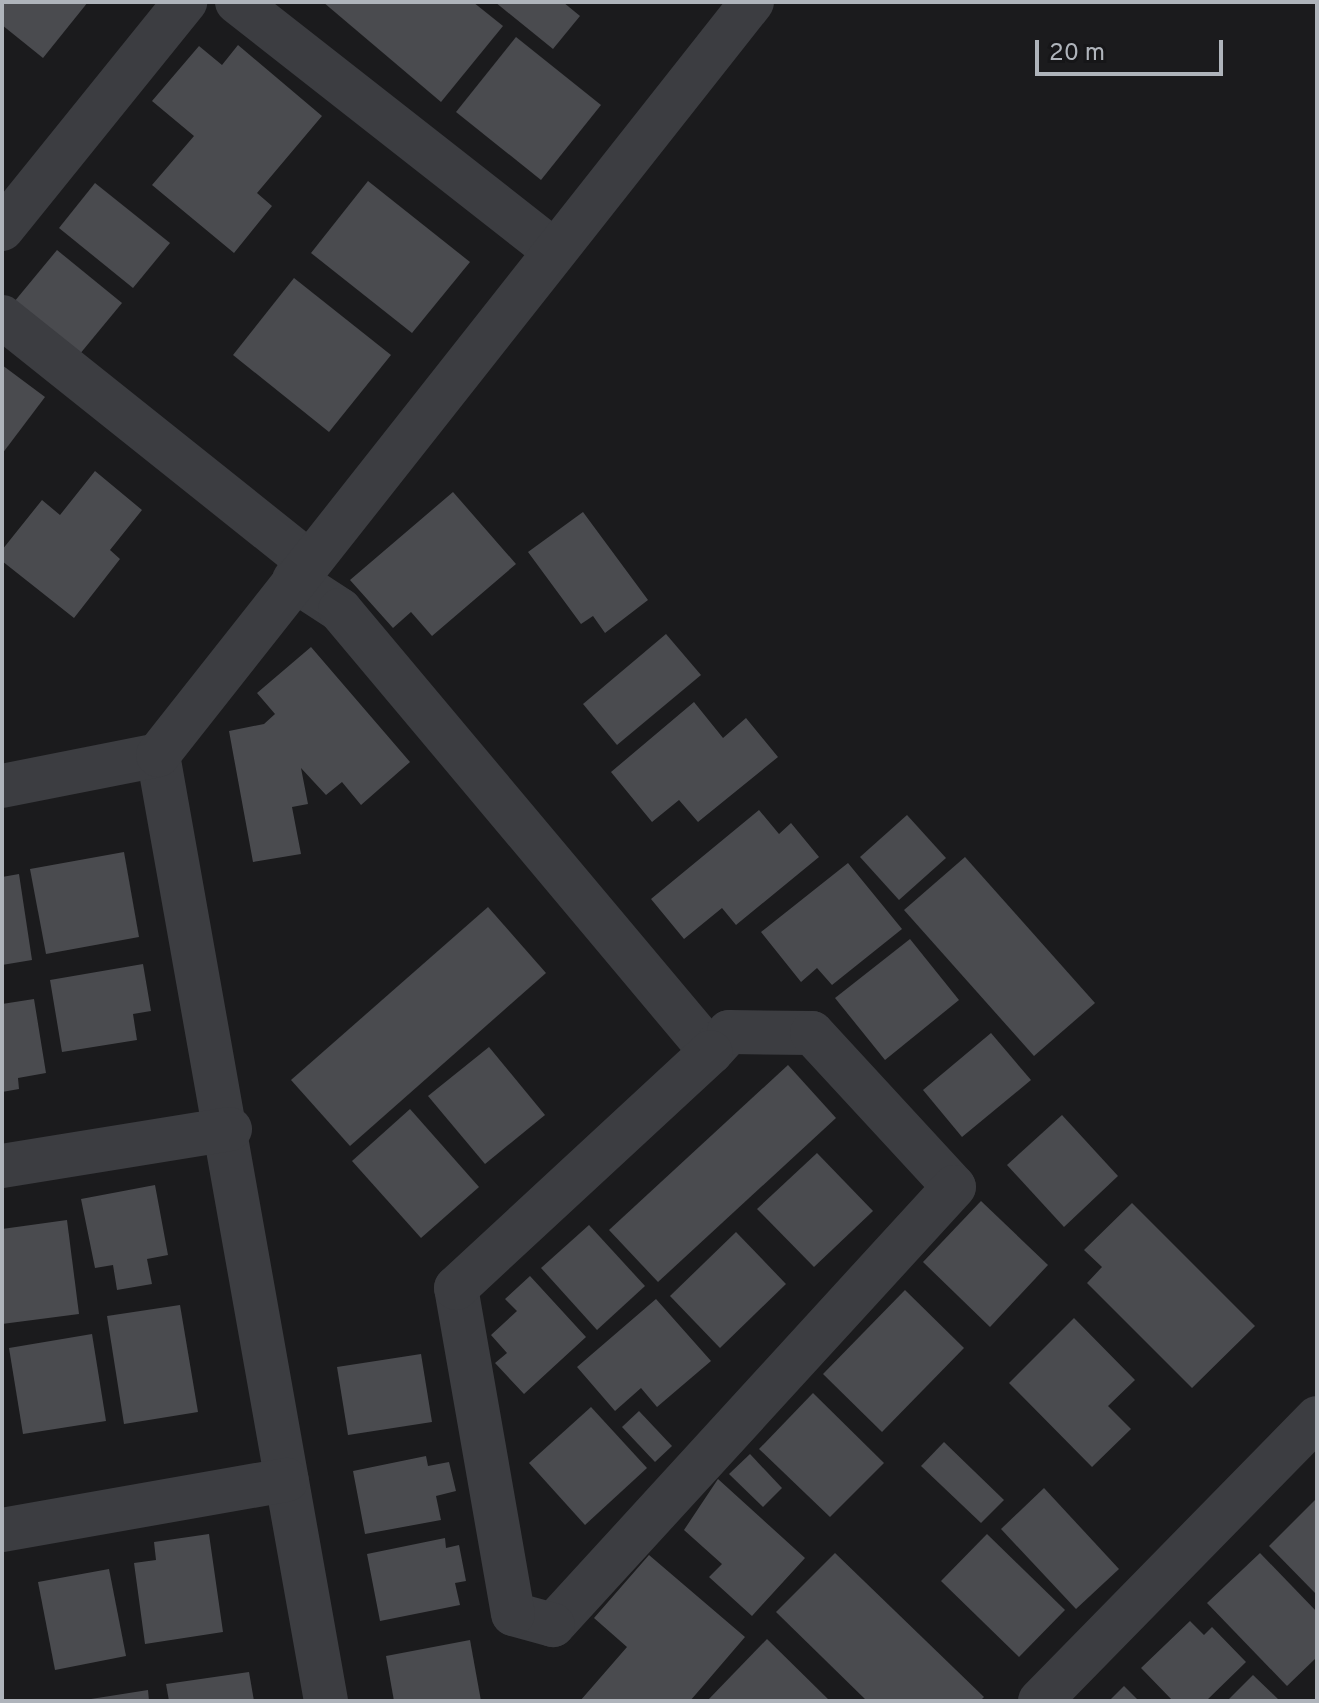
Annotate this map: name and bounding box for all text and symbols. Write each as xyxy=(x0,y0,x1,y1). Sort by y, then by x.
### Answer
scale bar xyxy=(1039,24,1227,74)
text: 20 m xyxy=(1049,39,1105,69)

